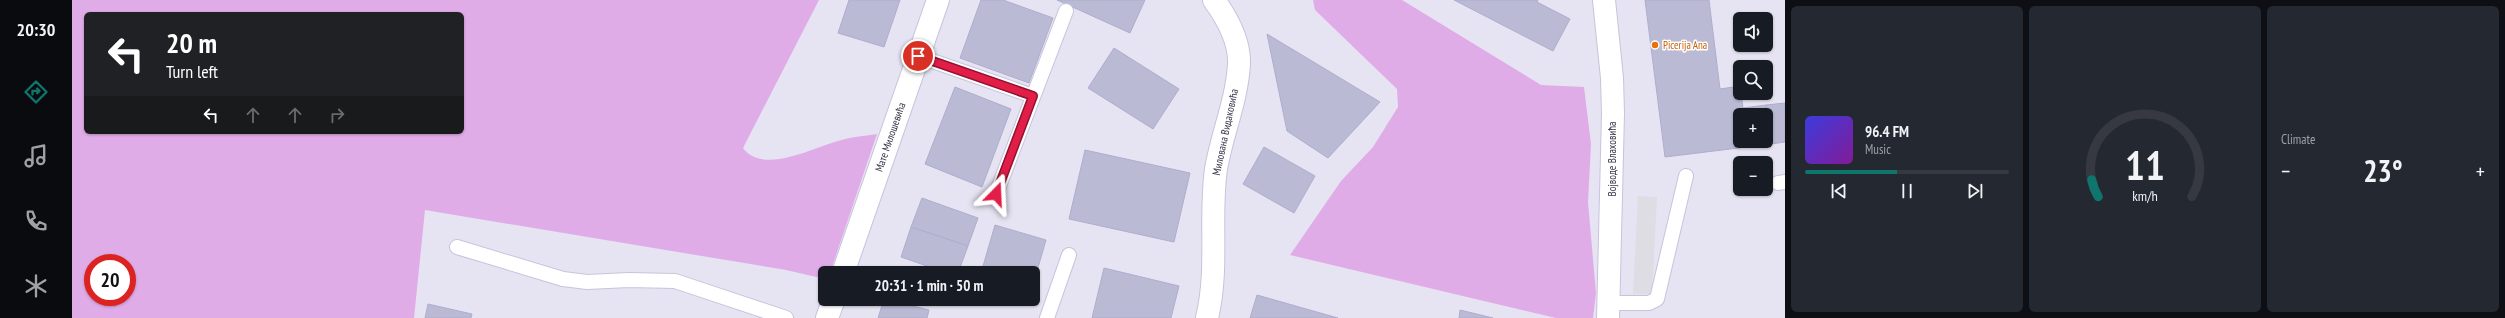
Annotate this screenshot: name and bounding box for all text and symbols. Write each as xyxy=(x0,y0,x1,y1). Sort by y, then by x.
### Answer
map controls xyxy=(1733,12,1773,196)
button: sound xyxy=(1733,12,1773,52)
text: 20:30 xyxy=(17,18,55,41)
text: 20 m xyxy=(166,24,217,61)
icon: left xyxy=(100,28,152,80)
place label: Picerija Ana xyxy=(1663,38,1707,52)
pin xyxy=(901,39,935,73)
marker: Picerija Ana xyxy=(1650,40,1660,50)
icon: arrive xyxy=(907,45,929,67)
text: Turn left xyxy=(166,60,218,83)
button: search xyxy=(1733,60,1773,100)
icon: directions xyxy=(22,78,50,106)
street label: Милована Видаковића xyxy=(1209,87,1241,177)
street label: Мате Милошевића xyxy=(872,101,908,173)
icon: left xyxy=(200,104,222,126)
icon: ahead xyxy=(242,104,264,126)
icon: ahead xyxy=(284,104,306,126)
icon: right xyxy=(326,104,348,126)
button: + xyxy=(1733,108,1773,148)
street label: Војводе Влаховића xyxy=(1605,122,1619,196)
text: 96.4 FM xyxy=(1865,122,1909,141)
text: Climate xyxy=(2281,131,2315,148)
text: 11 xyxy=(2125,138,2165,191)
text: Music xyxy=(1865,141,1891,158)
icon: music xyxy=(22,142,50,170)
text: 23° xyxy=(2363,151,2403,190)
button: − xyxy=(1733,156,1773,196)
text: − xyxy=(2281,157,2290,185)
text: + xyxy=(2476,157,2485,185)
position arrow xyxy=(975,173,1017,215)
icon: previous xyxy=(1828,180,1850,202)
icon: pause xyxy=(1896,180,1918,202)
icon: next xyxy=(1964,180,1986,202)
text: km/h xyxy=(2132,186,2158,205)
icon: phone xyxy=(22,207,50,235)
speed limit sign: 20 xyxy=(84,254,136,306)
icon: climate xyxy=(22,272,50,300)
text: 20:31 · 1 min · 50 m xyxy=(875,276,983,295)

